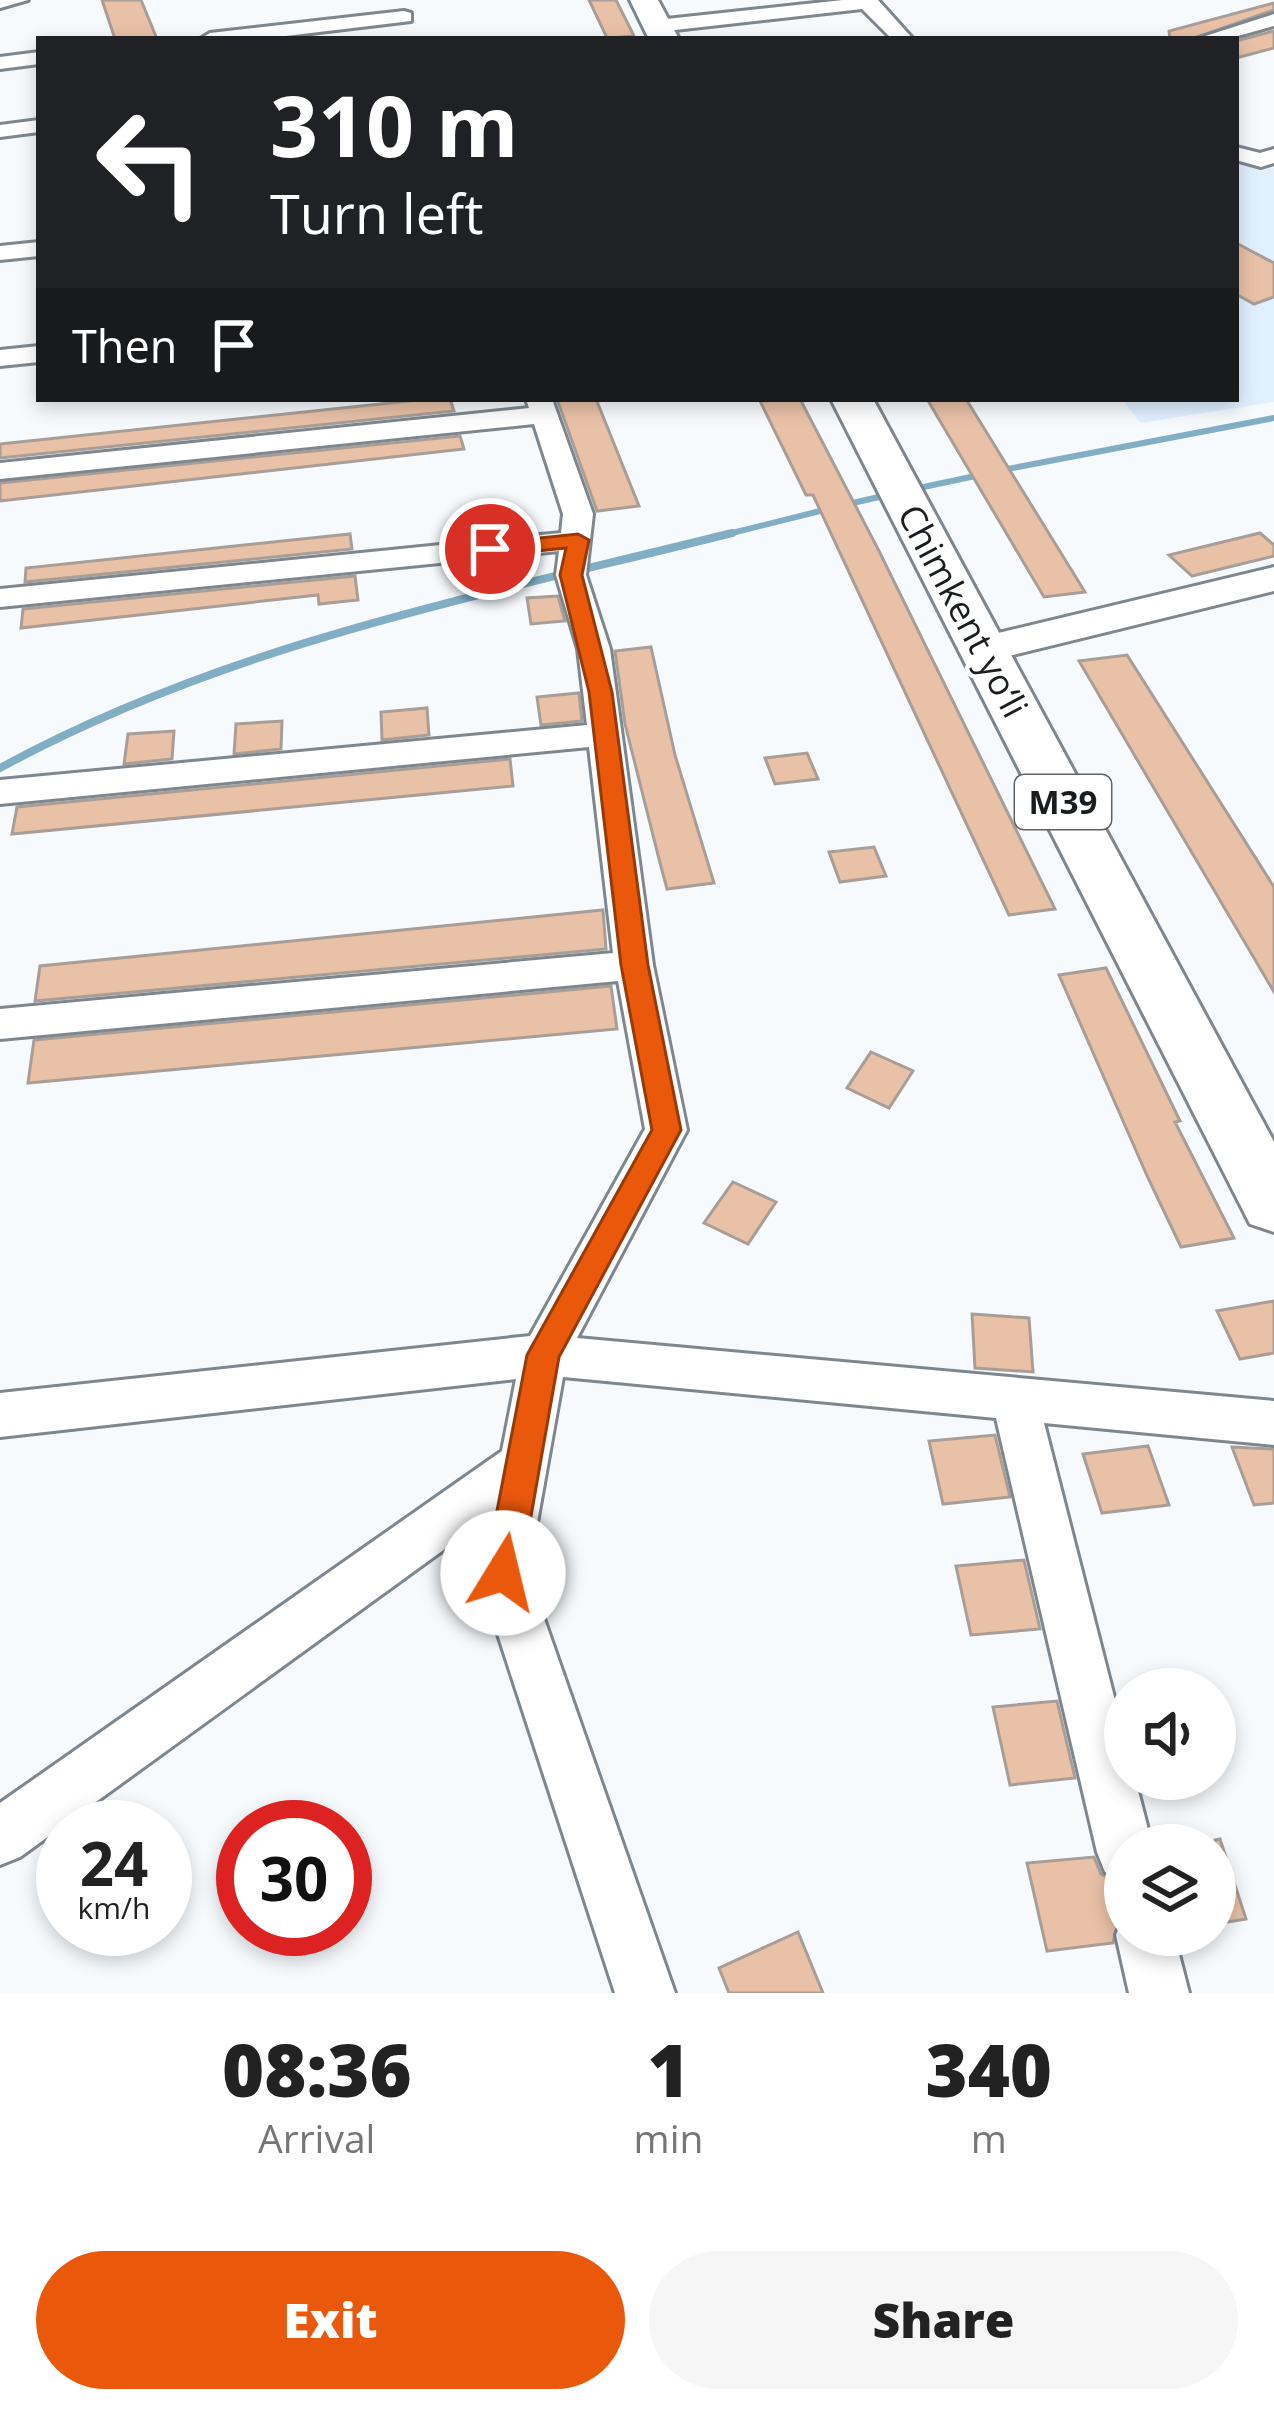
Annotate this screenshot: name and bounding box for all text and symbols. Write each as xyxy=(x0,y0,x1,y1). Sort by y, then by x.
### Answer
text: 310 m xyxy=(270,67,518,182)
icon: left xyxy=(72,84,228,240)
text: Turn left xyxy=(270,176,483,250)
icon: arrive xyxy=(201,312,267,378)
text: Then xyxy=(72,315,177,376)
street label: Chimkent yo‘li xyxy=(887,496,1040,726)
pin xyxy=(439,498,541,600)
icon: arrive xyxy=(457,516,523,582)
road number: M39 xyxy=(1015,775,1111,829)
position arrow xyxy=(440,1510,566,1636)
map controls xyxy=(1104,1668,1236,1956)
button: sound xyxy=(1104,1668,1236,1800)
speed limit sign: 30 xyxy=(216,1800,372,1956)
text: 24 xyxy=(80,1822,148,1904)
button: layers xyxy=(1104,1824,1236,1956)
text: km/h xyxy=(78,1887,150,1928)
text: 08:36 xyxy=(222,2020,412,2118)
text: 1 xyxy=(647,2020,690,2118)
text: 340 xyxy=(925,2020,1052,2118)
text: Arrival xyxy=(258,2111,375,2164)
text: min xyxy=(634,2111,703,2164)
text: m xyxy=(971,2111,1007,2164)
button: Exit xyxy=(36,2251,625,2389)
button: Share xyxy=(649,2251,1238,2389)

